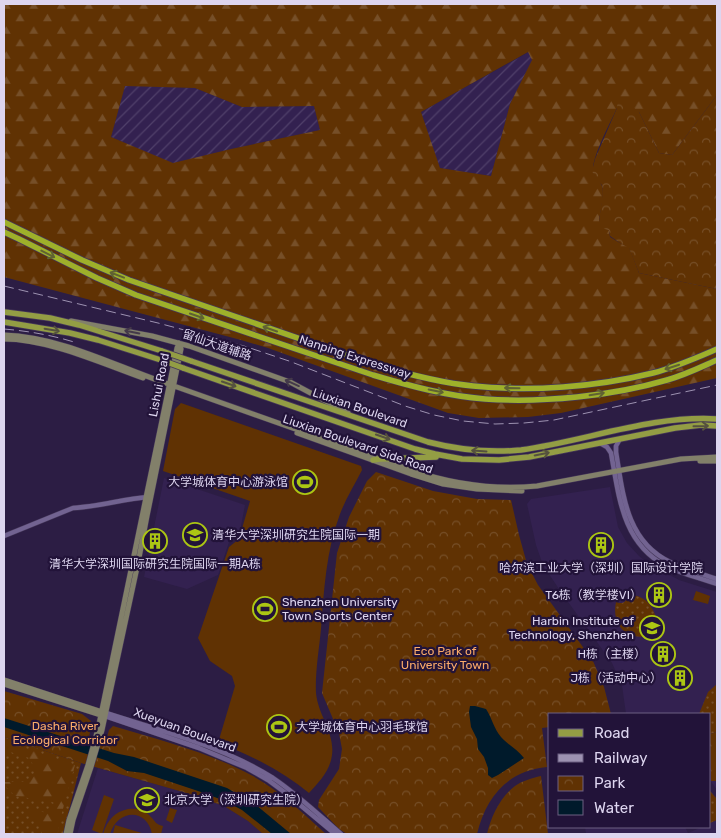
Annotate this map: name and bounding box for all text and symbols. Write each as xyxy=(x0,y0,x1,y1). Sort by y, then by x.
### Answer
one-way arrow xyxy=(40,249,55,259)
one-way arrow xyxy=(110,270,125,279)
one-way arrow xyxy=(189,312,205,321)
one-way arrow xyxy=(263,323,279,333)
one-way arrow xyxy=(44,325,60,335)
one-way arrow xyxy=(124,326,140,336)
street label: 留仙大道辅路 xyxy=(181,327,253,363)
street label: Nanping Expressway xyxy=(298,332,413,382)
street label: Lishui Road xyxy=(146,352,172,418)
one-way arrow xyxy=(665,363,680,372)
one-way arrow xyxy=(285,378,300,388)
one-way arrow xyxy=(221,380,237,389)
one-way arrow xyxy=(504,383,520,393)
street label: Liuxian Boulevard xyxy=(311,385,409,431)
one-way arrow xyxy=(427,387,443,396)
one-way arrow xyxy=(589,388,605,398)
street label: Liuxian Boulevard Side Road xyxy=(281,412,435,476)
one-way arrow xyxy=(693,421,709,431)
one-way arrow xyxy=(374,433,390,443)
one-way arrow xyxy=(471,446,487,456)
one-way arrow xyxy=(533,449,549,459)
sports icon: 大学城体育中心游泳馆 xyxy=(292,469,318,495)
place label: 大学城体育中心游泳馆 xyxy=(168,475,288,489)
school or university icon: 清华大学深圳研究生院国际一期 xyxy=(182,522,208,548)
building icon: 清华大学深圳国际研究生院国际一期A栋 xyxy=(142,528,168,554)
place label: 清华大学深圳研究生院国际一期 xyxy=(212,528,380,542)
building icon: 哈尔滨工业大学（深圳）国际设计学院 xyxy=(588,532,614,558)
place label: 清华大学深圳国际研究生院国际一期A栋 xyxy=(49,557,261,571)
place label: 哈尔滨工业大学（深圳）国际设计学院 xyxy=(499,561,703,575)
building icon: T6栋（教学楼VI） xyxy=(646,582,672,608)
place label: T6栋（教学楼VI） xyxy=(545,588,642,602)
place label: Shenzhen University Town Sports Center xyxy=(282,595,398,623)
sports icon: Shenzhen University Town Sports Center xyxy=(252,596,278,622)
place label: Harbin Institute of Technology, Shenzhen xyxy=(508,614,634,642)
school or university icon: Harbin Institute of Technology, Shenzhen xyxy=(639,615,665,641)
building icon: H栋（主楼） xyxy=(650,641,676,667)
park label: Eco Park of University Town xyxy=(401,644,489,672)
place label: H栋（主楼） xyxy=(577,647,646,661)
building icon: J栋（活动中心） xyxy=(667,665,693,691)
place label: J栋（活动中心） xyxy=(570,671,662,685)
street label: Xueyuan Boulevard xyxy=(132,705,238,755)
legend xyxy=(548,713,711,828)
sports icon: 大学城体育中心羽毛球馆 xyxy=(266,714,292,740)
park label: Dasha River Ecological Corridor xyxy=(12,719,118,747)
place label: 大学城体育中心羽毛球馆 xyxy=(296,720,428,734)
text: Road xyxy=(594,724,630,742)
text: Railway xyxy=(594,749,648,767)
text: Park xyxy=(594,774,625,792)
school or university icon: 北京大学（深圳研究生院） xyxy=(134,787,160,813)
place label: 北京大学（深圳研究生院） xyxy=(164,793,308,807)
text: Water xyxy=(594,799,634,817)

